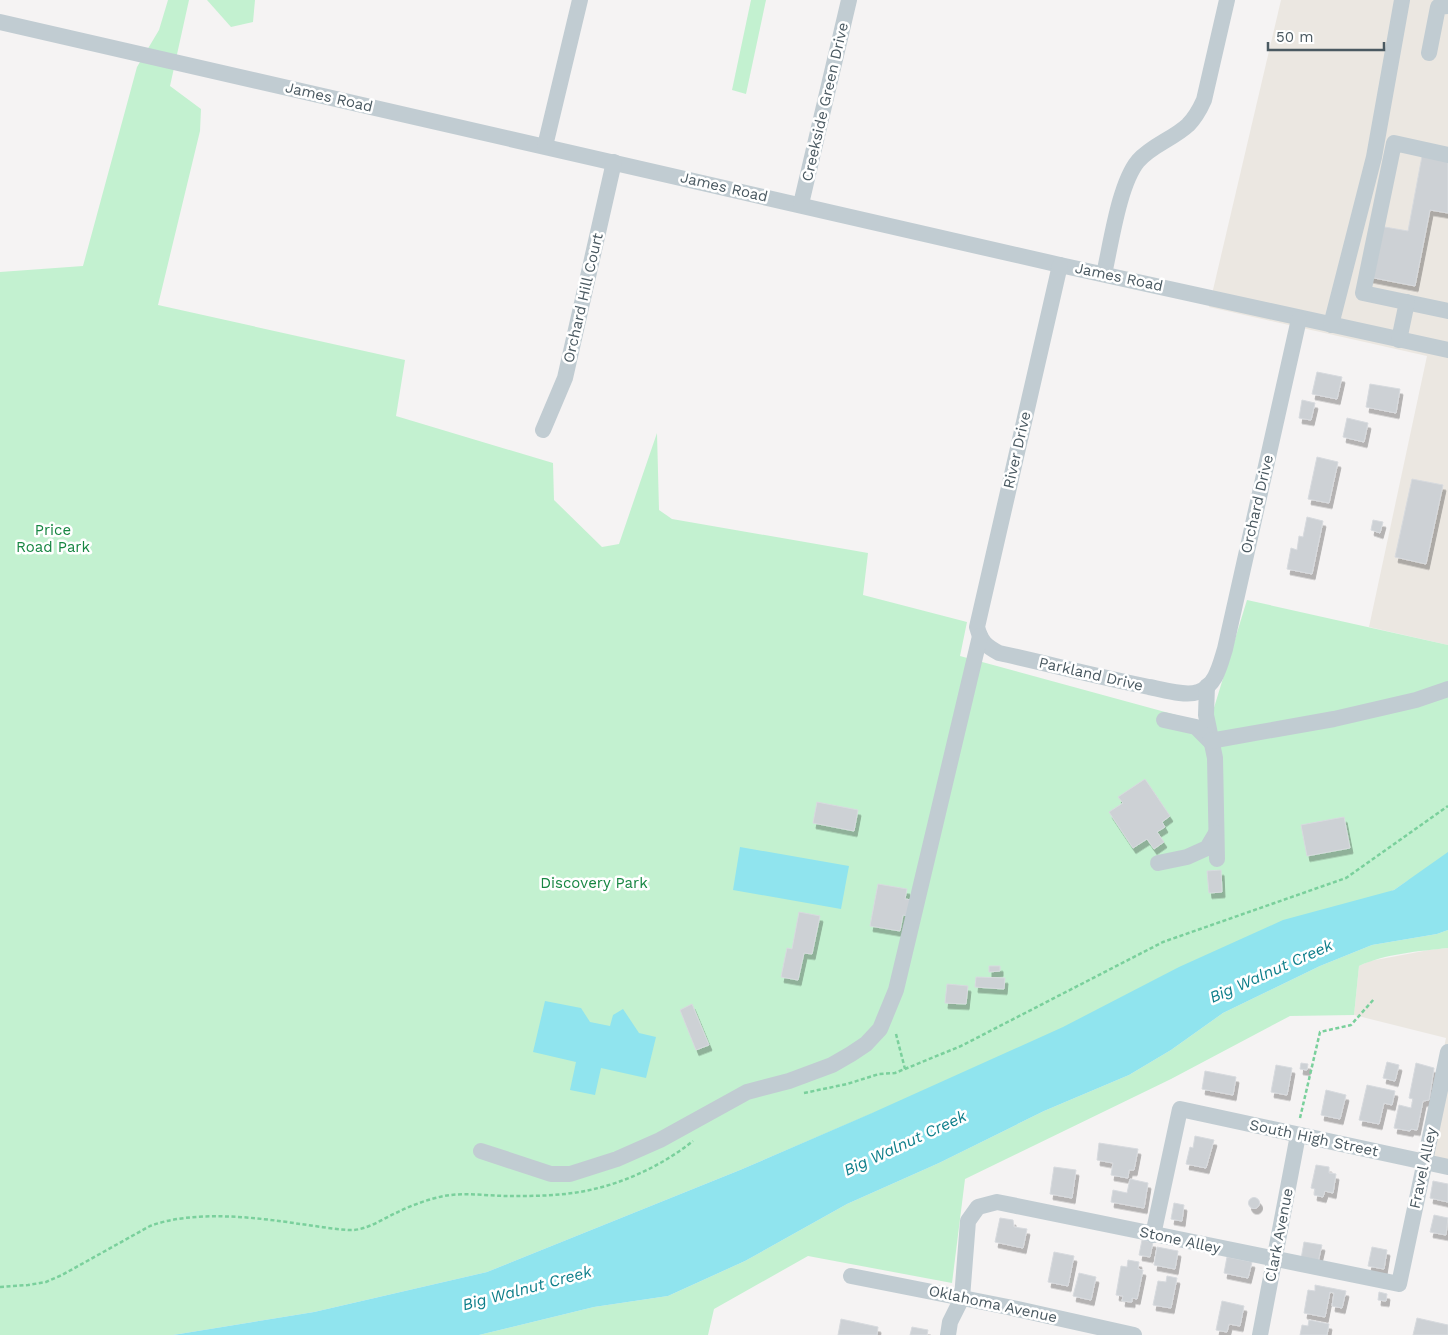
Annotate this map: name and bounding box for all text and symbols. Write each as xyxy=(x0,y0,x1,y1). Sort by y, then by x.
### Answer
scale bar xyxy=(1268,20,1384,52)
street label: Creekside Green Drive xyxy=(798,21,852,183)
text: 50 m xyxy=(1276,28,1313,46)
street label: James Road xyxy=(283,78,375,116)
street label: James Road xyxy=(678,168,770,206)
street label: Orchard Hill Court xyxy=(559,231,607,365)
street label: James Road xyxy=(1073,259,1165,295)
street label: River Drive xyxy=(999,410,1035,490)
street label: Orchard Drive xyxy=(1237,453,1277,555)
park label: Price Road Park xyxy=(16,521,90,556)
street label: Parkland Drive xyxy=(1037,653,1145,695)
park label: Discovery Park xyxy=(540,874,648,892)
water label: Big Walnut Creek xyxy=(1206,935,1337,1007)
water label: Big Walnut Creek xyxy=(841,1106,971,1180)
street label: South High Street xyxy=(1248,1116,1381,1161)
street label: Fravel Alley xyxy=(1406,1125,1440,1210)
street label: Clark Avenue xyxy=(1261,1187,1297,1283)
street label: Stone Alley xyxy=(1138,1223,1222,1257)
water label: Big Walnut Creek xyxy=(460,1261,595,1314)
street label: Oklahoma Avenue xyxy=(927,1282,1059,1326)

